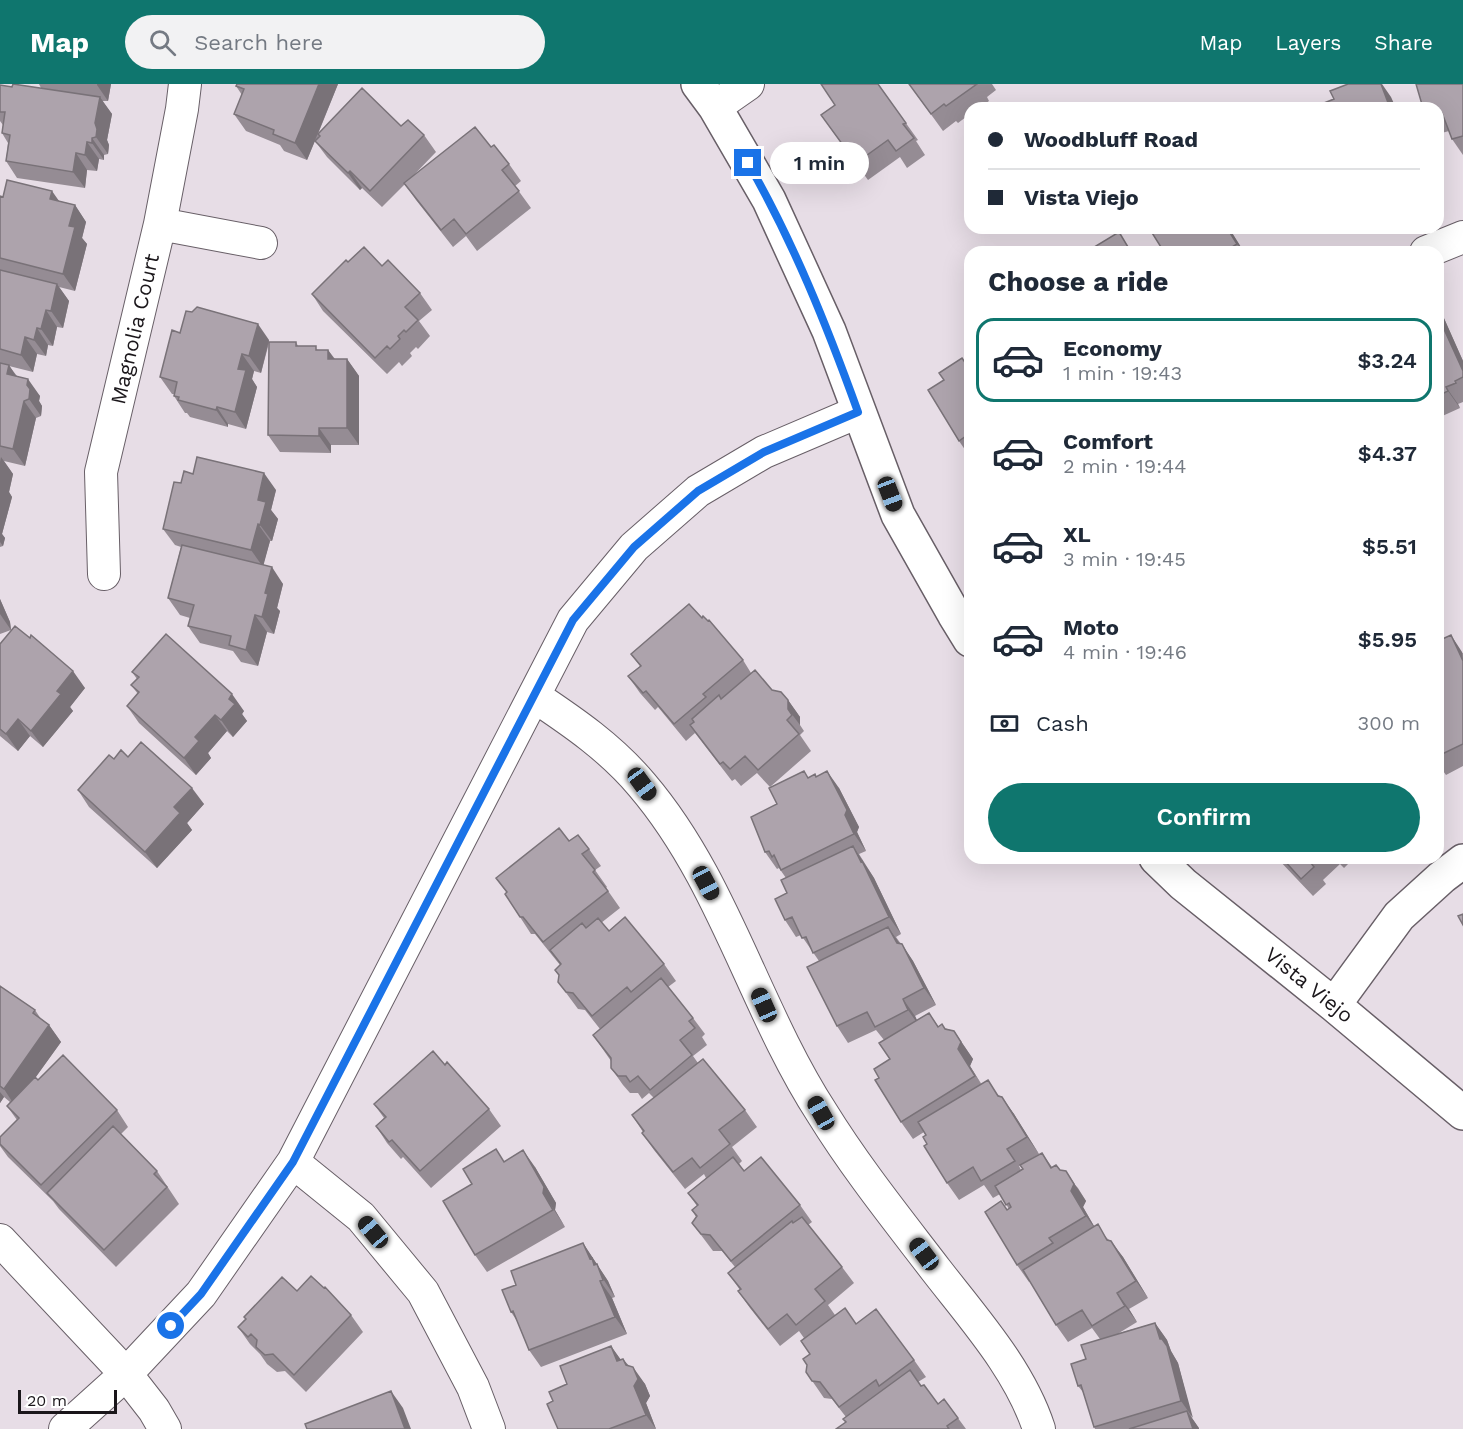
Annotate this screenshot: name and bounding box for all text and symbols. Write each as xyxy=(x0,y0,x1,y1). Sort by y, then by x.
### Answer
search box xyxy=(125,15,545,69)
text: Map xyxy=(30,26,89,59)
icon: search xyxy=(146,26,179,59)
text: Search here xyxy=(194,30,323,55)
text: Map xyxy=(1199,30,1242,55)
text: Layers xyxy=(1275,30,1341,55)
text: Share xyxy=(1374,30,1433,55)
text: Woodbluff Road xyxy=(1024,127,1198,152)
callout: 1 min xyxy=(769,142,868,184)
route end xyxy=(734,149,761,176)
text: 1 min xyxy=(794,151,845,175)
text: Vista Viejo xyxy=(1024,185,1139,210)
street label: Magnolia Court xyxy=(105,251,164,407)
text: Choose a ride xyxy=(988,266,1168,298)
icon: car xyxy=(991,333,1045,387)
text: Economy xyxy=(1063,336,1162,361)
text: $3.24 xyxy=(1357,348,1417,373)
text: 1 min · 19:43 xyxy=(1063,361,1182,385)
icon: car xyxy=(991,426,1045,480)
text: Comfort xyxy=(1063,429,1153,454)
text: $4.37 xyxy=(1358,441,1417,466)
text: 2 min · 19:44 xyxy=(1063,454,1187,478)
car xyxy=(875,474,905,514)
icon: car xyxy=(991,519,1045,573)
text: XL xyxy=(1063,522,1091,547)
text: $5.51 xyxy=(1362,534,1417,559)
text: 3 min · 19:45 xyxy=(1063,547,1186,571)
icon: car xyxy=(991,612,1045,666)
text: Moto xyxy=(1063,615,1119,640)
text: $5.95 xyxy=(1358,627,1417,652)
text: 4 min · 19:46 xyxy=(1063,640,1187,664)
icon: cash xyxy=(988,707,1021,740)
text: Cash xyxy=(1036,711,1089,736)
text: 300 m xyxy=(1358,711,1420,735)
car xyxy=(624,764,660,804)
button: Confirm xyxy=(988,783,1420,852)
car xyxy=(690,863,722,903)
street label: Vista Viejo xyxy=(1260,941,1359,1028)
car xyxy=(748,985,780,1025)
car xyxy=(804,1093,838,1133)
car xyxy=(355,1212,391,1252)
car xyxy=(906,1234,942,1274)
route start xyxy=(157,1312,184,1339)
scale bar xyxy=(18,1387,117,1414)
text: 20 m xyxy=(27,1391,67,1410)

